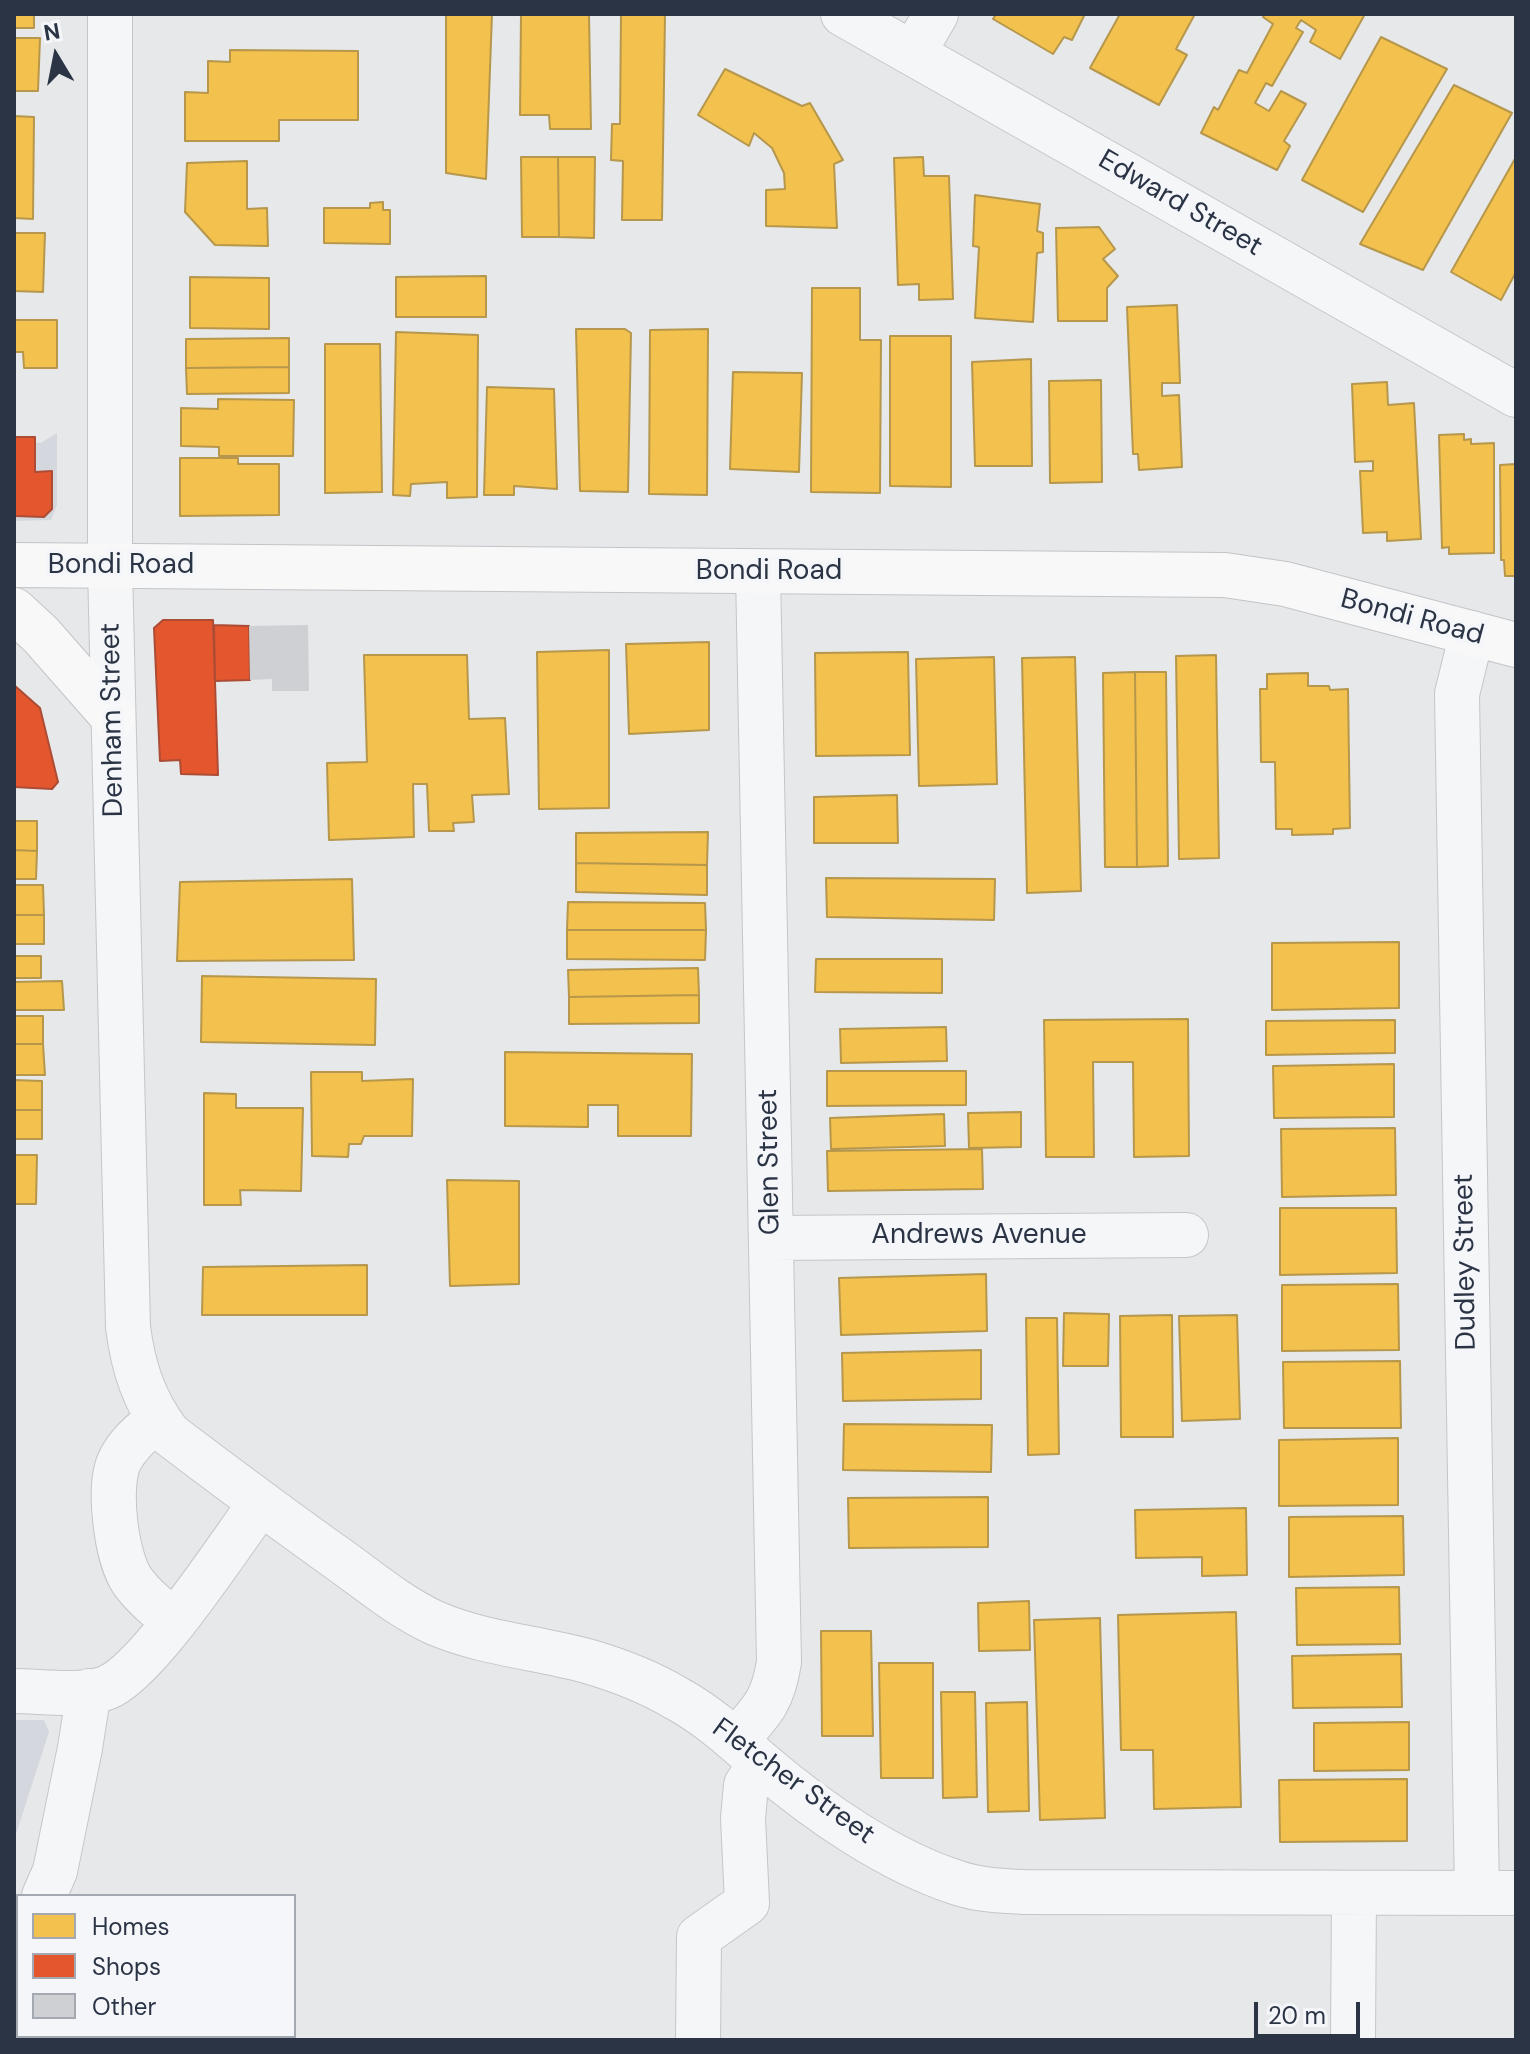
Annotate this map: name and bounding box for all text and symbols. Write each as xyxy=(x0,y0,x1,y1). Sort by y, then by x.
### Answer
north arrow xyxy=(16,16,96,96)
text: N xyxy=(41,16,62,48)
street label: Edward Street xyxy=(1092,144,1268,264)
street label: Bondi Road xyxy=(48,549,194,583)
street label: Bondi Road xyxy=(696,555,842,589)
street label: Bondi Road xyxy=(1337,583,1487,653)
street label: Denham Street xyxy=(95,623,131,817)
street label: Glen Street xyxy=(752,1089,788,1235)
street label: Dudley Street xyxy=(1448,1173,1484,1351)
street label: Andrews Avenue xyxy=(871,1219,1087,1253)
street label: Fletcher Street xyxy=(705,1712,881,1852)
legend xyxy=(16,1894,296,2038)
text: Homes xyxy=(92,1911,170,1942)
text: Shops xyxy=(92,1951,161,1982)
scale bar xyxy=(1258,1986,1364,2036)
text: Other xyxy=(92,1991,156,2022)
text: 20 m xyxy=(1268,2000,1326,2031)

